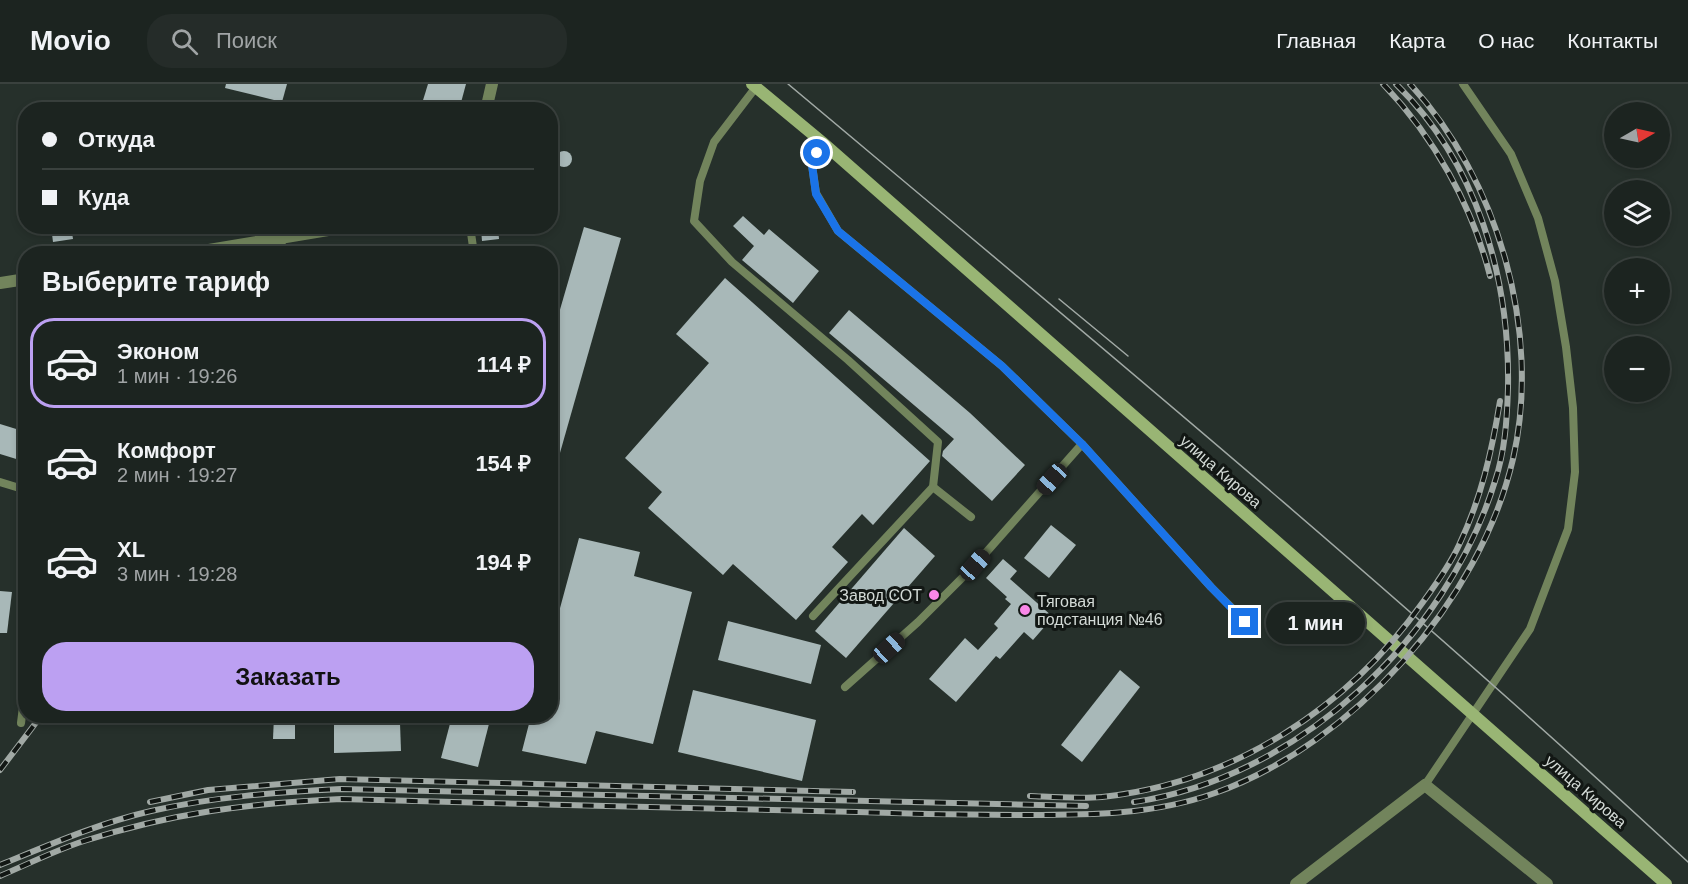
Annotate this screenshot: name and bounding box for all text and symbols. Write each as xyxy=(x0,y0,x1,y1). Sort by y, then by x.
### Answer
search box xyxy=(147,14,567,68)
text: Movio xyxy=(30,25,111,56)
icon: search xyxy=(168,25,201,58)
text: Поиск xyxy=(216,28,277,53)
text: Главная xyxy=(1276,29,1356,52)
text: Карта xyxy=(1389,29,1445,52)
text: О нас xyxy=(1478,29,1534,52)
text: Контакты xyxy=(1567,29,1658,52)
north arrow xyxy=(1604,102,1670,168)
map controls xyxy=(1604,102,1670,402)
text: Откуда xyxy=(78,127,155,152)
route start xyxy=(803,139,830,166)
button: layers xyxy=(1604,180,1670,246)
text: Куда xyxy=(78,185,129,210)
button: + xyxy=(1604,258,1670,324)
text: Выберите тариф xyxy=(42,267,270,297)
icon: car xyxy=(45,336,99,390)
button: − xyxy=(1604,336,1670,402)
text: Эконом xyxy=(117,339,200,364)
text: 114 ₽ xyxy=(477,352,531,377)
text: 1 мин · 19:26 xyxy=(117,365,237,387)
street label: улица Кирова xyxy=(1177,432,1265,511)
icon: car xyxy=(45,435,99,489)
text: Комфорт xyxy=(117,438,216,463)
text: 154 ₽ xyxy=(475,451,531,476)
car xyxy=(1033,460,1071,498)
text: 2 мин · 19:27 xyxy=(117,464,237,486)
icon: car xyxy=(45,534,99,588)
text: XL xyxy=(117,537,145,562)
car xyxy=(956,546,994,584)
text: 194 ₽ xyxy=(475,550,531,575)
text: 3 мин · 19:28 xyxy=(117,563,237,585)
place label: Завод СОТ xyxy=(839,587,922,604)
marker: Завод СОТ xyxy=(927,588,941,602)
place label: Тяговая подстанция №46 xyxy=(1037,593,1163,628)
callout: 1 мин xyxy=(1266,601,1365,643)
marker: Тяговая подстанция №46 xyxy=(1018,603,1032,617)
route end xyxy=(1231,608,1258,635)
text: 1 мин xyxy=(1288,612,1343,634)
car xyxy=(870,629,908,667)
button: Заказать xyxy=(42,642,534,711)
street label: улица Кирова xyxy=(1542,752,1630,831)

